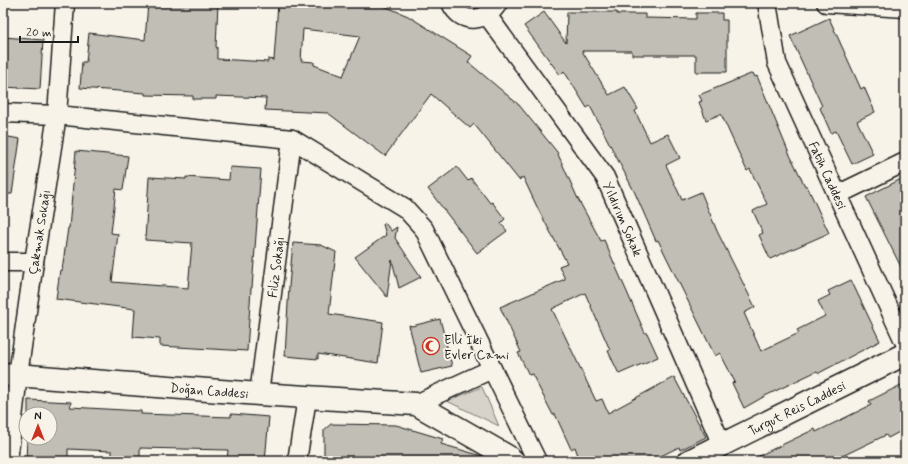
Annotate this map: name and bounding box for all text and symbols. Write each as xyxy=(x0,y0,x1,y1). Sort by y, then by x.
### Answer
scale bar xyxy=(20,18,78,44)
text: 20 m xyxy=(26,25,52,41)
street label: Fatih Caddesi xyxy=(804,139,850,212)
street label: Yıldırım Sokak xyxy=(598,179,646,260)
street label: Çakmak Sokağı xyxy=(25,189,55,276)
street label: Filiz Sokağı xyxy=(265,236,289,299)
place label: Elli İki Evler Cami xyxy=(444,332,509,364)
mosque icon: Elli İki Evler Cami xyxy=(421,336,441,356)
street label: Turgut Reis Caddesi xyxy=(746,378,849,440)
street label: Doğan Caddesi xyxy=(169,380,249,403)
north arrow xyxy=(18,406,58,446)
text: N xyxy=(34,410,42,424)

